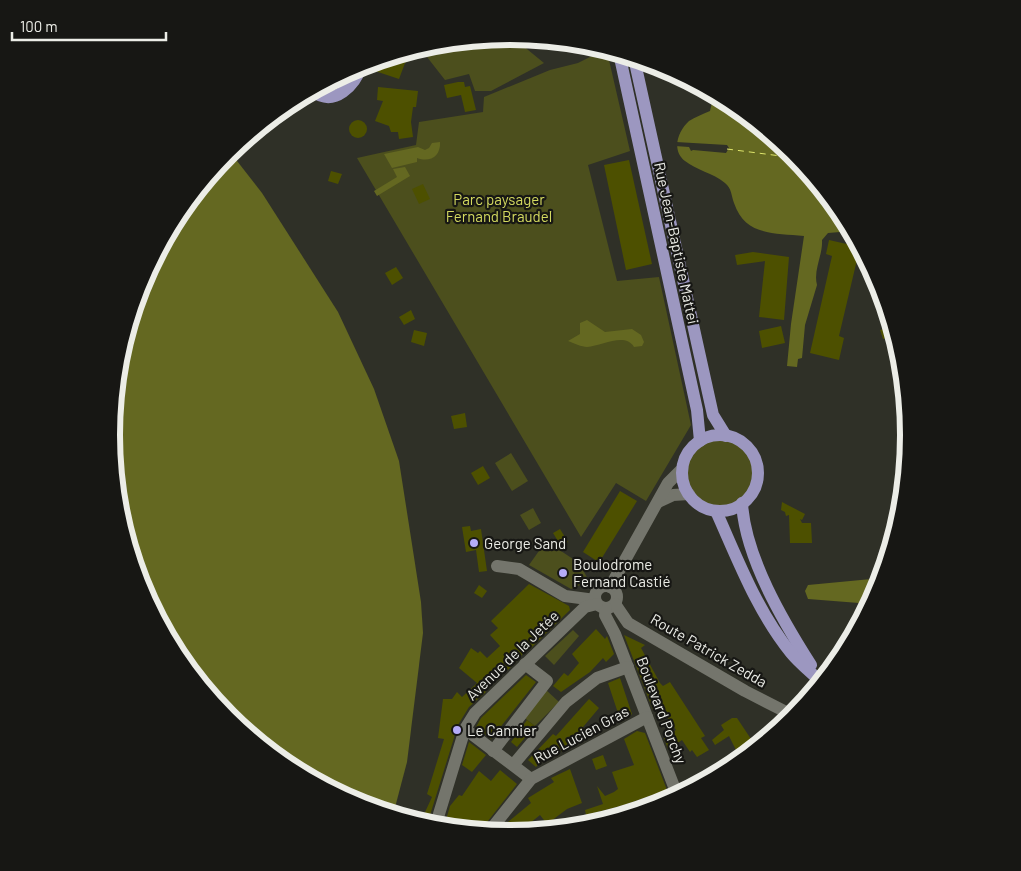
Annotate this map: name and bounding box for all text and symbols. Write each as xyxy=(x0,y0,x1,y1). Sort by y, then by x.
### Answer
scale bar xyxy=(12,10,166,42)
text: 100 m xyxy=(20,17,58,35)
street label: Rue Jean-Baptiste Mattei xyxy=(651,160,703,326)
park label: Parc paysager Fernand Braudel xyxy=(446,190,552,225)
place label: George Sand xyxy=(484,534,566,552)
marker: George Sand xyxy=(468,537,480,549)
place label: Boulodrome Fernand Castié xyxy=(573,555,670,590)
marker: Boulodrome Fernand Castié xyxy=(557,567,569,579)
street label: Avenue de la Jetée xyxy=(462,606,562,704)
street label: Route Patrick Zedda xyxy=(648,609,770,691)
street label: Boulevard Porchy xyxy=(633,654,691,766)
street label: Rue Lucien Gras xyxy=(530,701,632,767)
place label: Le Cannier xyxy=(467,721,537,739)
marker: Le Cannier xyxy=(451,724,463,736)

